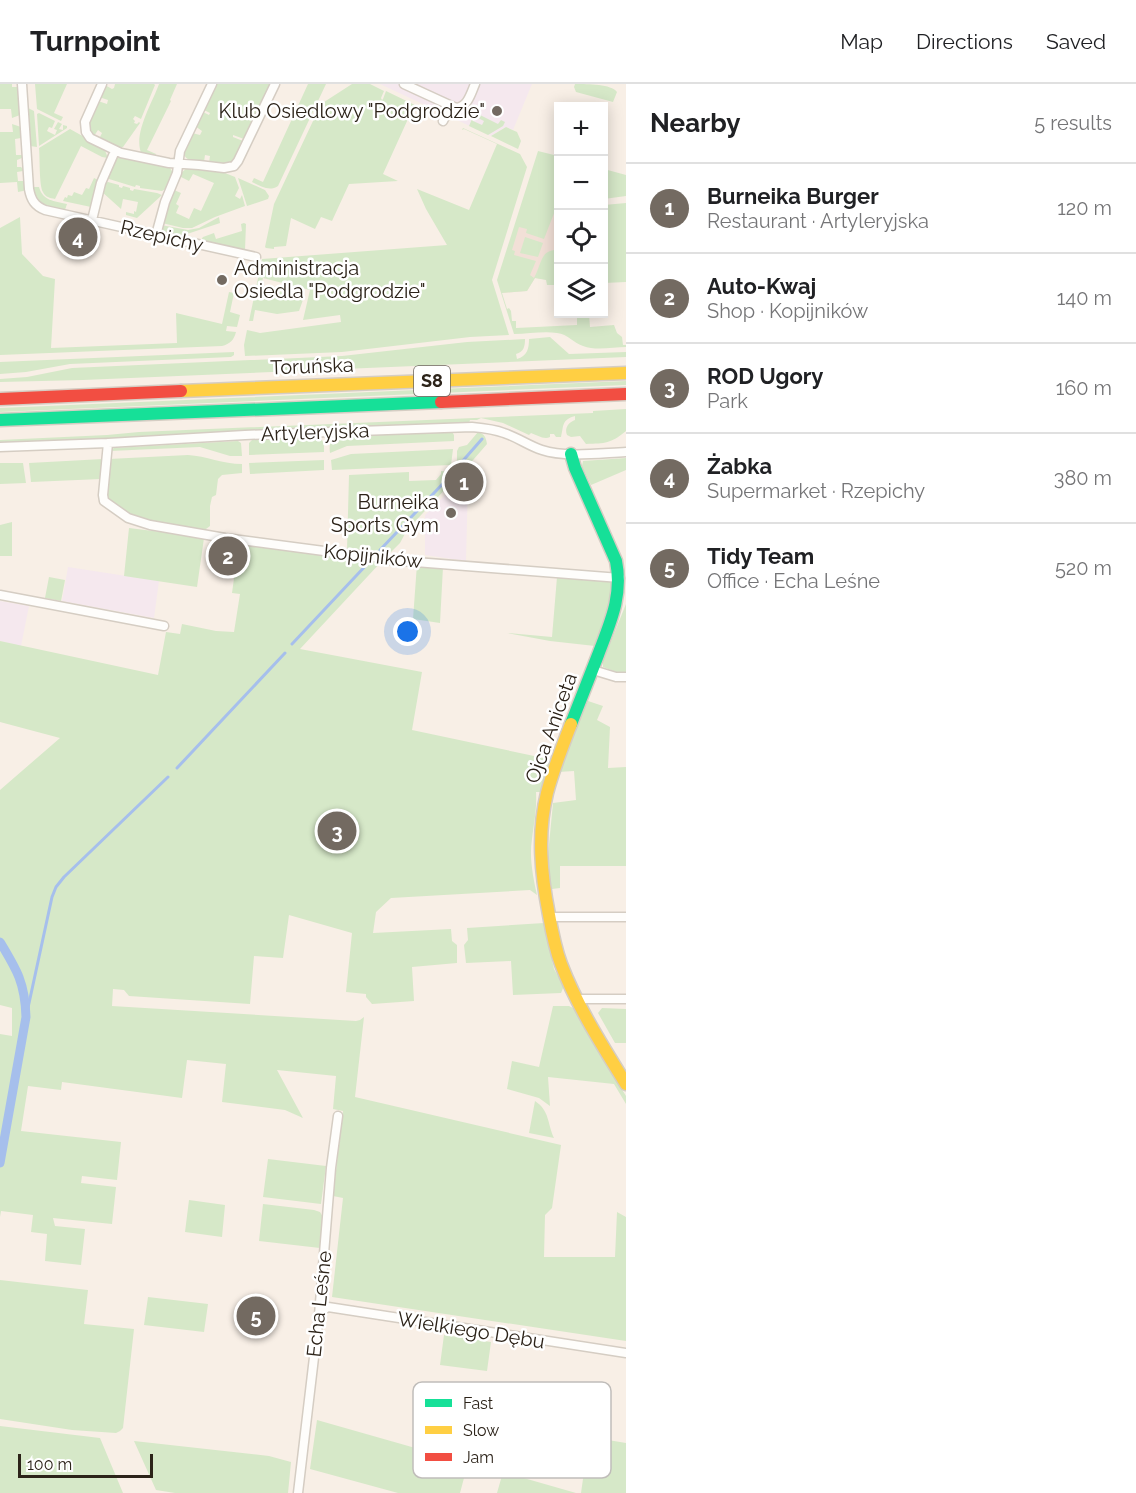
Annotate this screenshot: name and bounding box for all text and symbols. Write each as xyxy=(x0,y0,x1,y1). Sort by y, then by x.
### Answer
text: Turnpoint xyxy=(30,25,160,58)
text: Map xyxy=(840,29,883,54)
text: Directions xyxy=(916,29,1013,54)
text: Saved xyxy=(1046,29,1106,54)
place label: Klub Osiedlowy "Podgrodzie" xyxy=(219,99,485,123)
map controls xyxy=(554,102,608,318)
button: + xyxy=(554,102,608,156)
marker: Klub Osiedlowy "Podgrodzie" xyxy=(490,104,504,118)
text: Nearby xyxy=(650,108,740,138)
text: 5 results xyxy=(1034,111,1112,135)
button: − xyxy=(554,156,608,210)
text: Burneika Burger xyxy=(707,183,879,209)
text: 1 xyxy=(665,196,674,220)
text: 120 m xyxy=(1057,196,1112,220)
text: Restaurant · Artyleryjska xyxy=(707,209,929,233)
button: locate xyxy=(554,210,608,264)
pin: 4 xyxy=(58,214,98,260)
street label: Rzepichy xyxy=(118,215,206,257)
place label: Administracja Osiedla "Podgrodzie" xyxy=(234,256,426,303)
button: layers xyxy=(554,264,608,318)
marker: Administracja Osiedla "Podgrodzie" xyxy=(215,273,229,287)
text: Auto-Kwaj xyxy=(707,273,816,299)
text: 2 xyxy=(664,286,675,310)
text: 140 m xyxy=(1057,286,1112,310)
text: Shop · Kopijników xyxy=(707,299,868,323)
street label: Toruńska xyxy=(270,353,354,379)
text: ROD Ugory xyxy=(707,363,823,389)
road number: S8 xyxy=(414,366,450,396)
text: 3 xyxy=(664,376,675,400)
text: 160 m xyxy=(1056,376,1112,400)
text: Park xyxy=(707,389,748,413)
street label: Artyleryjska xyxy=(260,418,370,446)
text: Żabka xyxy=(707,453,772,479)
pin: 1 xyxy=(444,460,484,504)
text: 4 xyxy=(664,466,675,490)
text: 380 m xyxy=(1054,466,1112,490)
text: Supermarket · Rzepichy xyxy=(707,479,925,503)
place label: Burneika Sports Gym xyxy=(331,490,439,537)
marker: Burneika Sports Gym xyxy=(444,506,458,520)
pin: 2 xyxy=(208,534,248,578)
street label: Kopijników xyxy=(322,539,424,573)
text: Tidy Team xyxy=(707,543,814,569)
text: 5 xyxy=(664,556,675,580)
text: 520 m xyxy=(1055,556,1112,580)
text: Office · Echa Leśne xyxy=(707,569,880,593)
your location xyxy=(393,617,422,646)
street label: Ojca Aniceta xyxy=(520,670,582,786)
pin: 3 xyxy=(318,808,356,854)
street label: Echa Leśne xyxy=(301,1249,337,1358)
pin: 5 xyxy=(236,1294,276,1338)
street label: Wielkiego Dębu xyxy=(396,1307,546,1353)
legend xyxy=(413,1382,611,1478)
text: Fast xyxy=(463,1394,494,1413)
text: Slow xyxy=(463,1421,499,1440)
text: Jam xyxy=(463,1448,494,1467)
scale bar xyxy=(18,1451,153,1478)
text: 100 m xyxy=(27,1455,72,1474)

